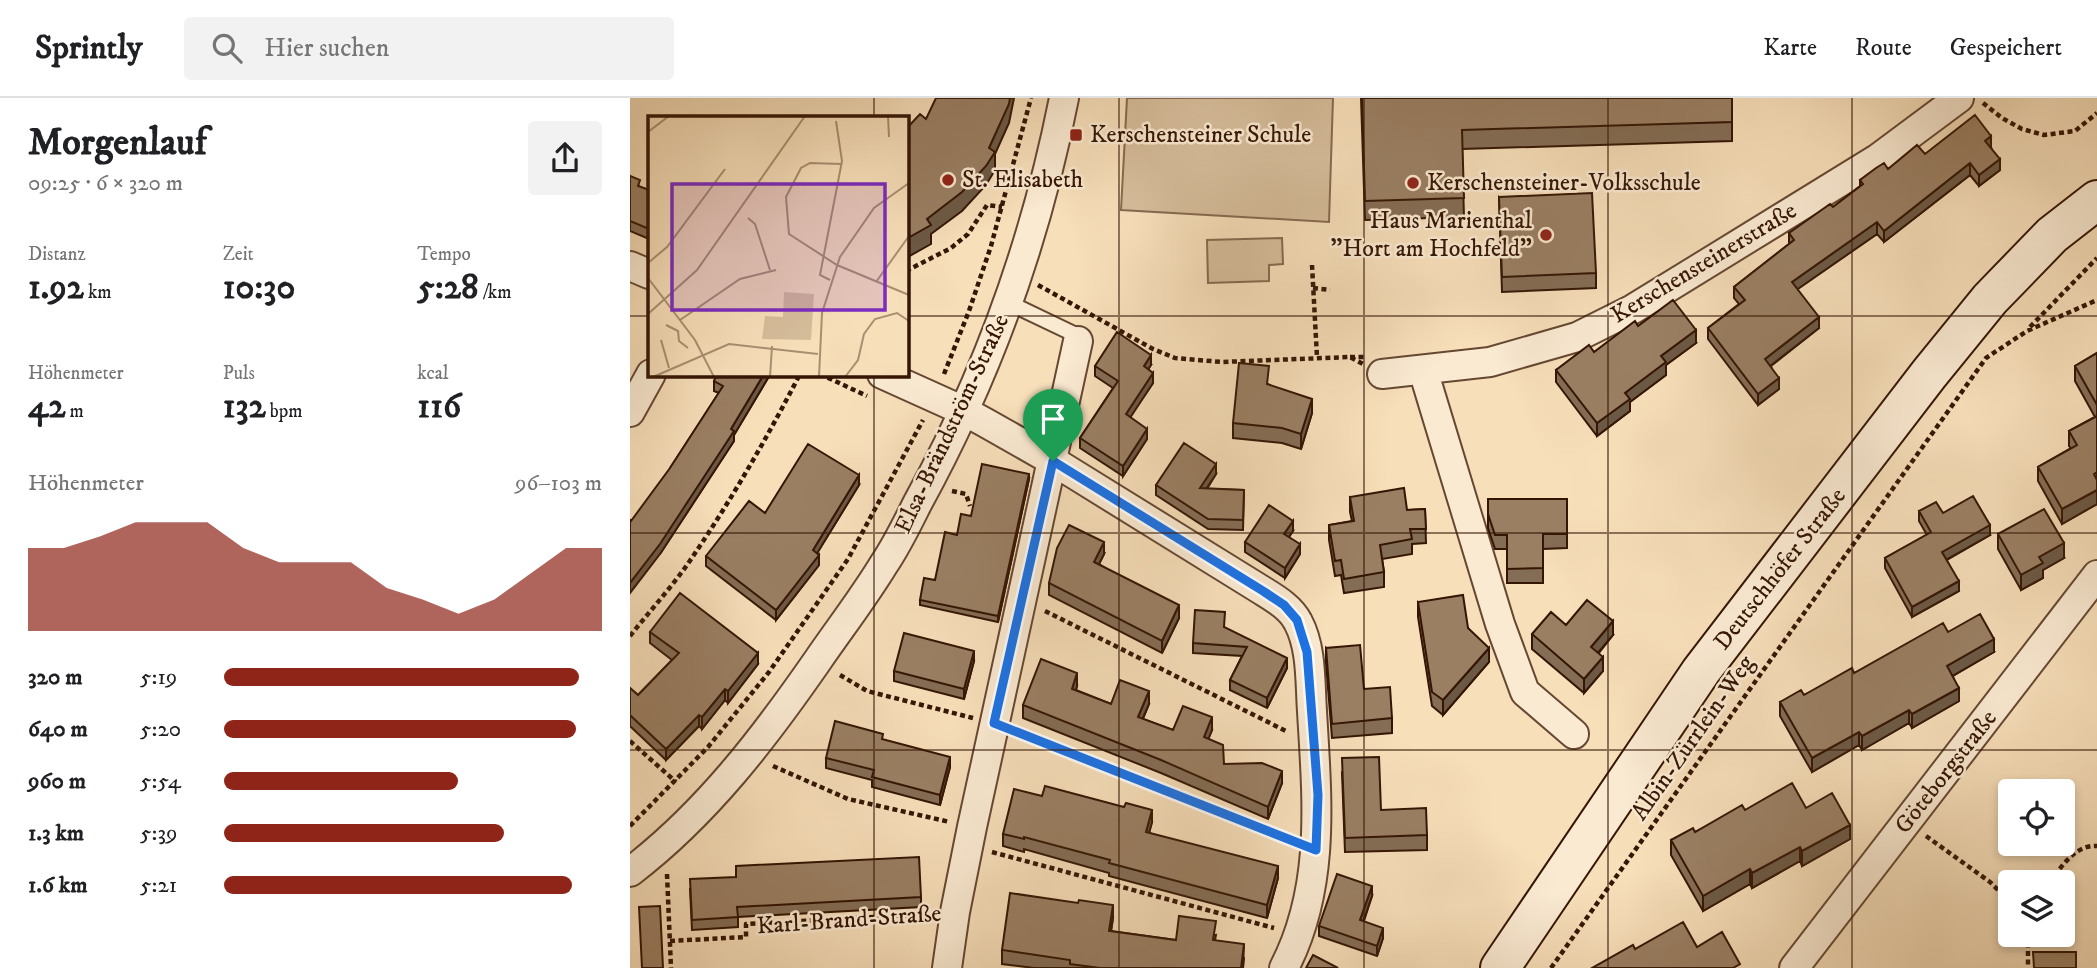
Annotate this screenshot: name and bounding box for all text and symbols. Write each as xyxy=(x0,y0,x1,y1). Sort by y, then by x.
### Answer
search box xyxy=(184,17,674,80)
text: Sprintly xyxy=(35,28,142,69)
icon: search xyxy=(208,29,246,67)
text: Hier suchen xyxy=(264,32,389,65)
text: Karte xyxy=(1763,33,1817,63)
text: Route xyxy=(1855,33,1912,63)
text: Gespeichert xyxy=(1950,33,2062,63)
inset map xyxy=(648,116,908,376)
text: Morgenlauf xyxy=(28,119,207,167)
place label: Kerschensteiner Schule xyxy=(1090,120,1311,150)
button: share xyxy=(528,121,602,195)
marker: Kerschensteiner Schule xyxy=(1068,127,1084,143)
place label: St. Elisabeth xyxy=(962,165,1084,195)
place label: Kerschensteiner-Volksschule xyxy=(1427,168,1701,198)
text: 09:25 · 6 × 320 m xyxy=(28,169,183,198)
marker: St. Elisabeth xyxy=(940,172,956,188)
marker: Kerschensteiner-Volksschule xyxy=(1405,175,1421,191)
street label: Kerschensteinerstraße xyxy=(1606,196,1802,330)
place label: Haus Marienthal "Hort am Hochfeld" xyxy=(1331,206,1533,264)
marker: Haus Marienthal "Hort am Hochfeld" xyxy=(1538,227,1554,243)
text: Distanz xyxy=(28,243,86,266)
text: Zeit xyxy=(223,243,254,266)
text: Tempo xyxy=(417,243,471,266)
text: 1.92 xyxy=(28,266,84,310)
text: 10:30 xyxy=(223,266,295,310)
text: 5:28 xyxy=(417,266,479,310)
text: km xyxy=(84,281,112,304)
text: /km xyxy=(479,281,512,304)
street label: Elsa-Brändström-Straße xyxy=(888,309,1016,539)
text: Höhenmeter xyxy=(28,362,124,385)
text: Puls xyxy=(223,362,255,385)
text: kcal xyxy=(417,362,449,385)
text: 42 xyxy=(28,385,65,429)
text: 132 xyxy=(223,385,266,429)
text: 116 xyxy=(417,385,461,429)
pin xyxy=(1023,389,1083,461)
text: m xyxy=(65,400,84,423)
text: bpm xyxy=(266,400,303,423)
icon: arrive xyxy=(1034,400,1072,438)
text: Höhenmeter xyxy=(28,469,144,498)
text: 96–103 m xyxy=(515,469,602,498)
street label: Deutschhöfer Straße xyxy=(1707,482,1853,656)
street label: Albin-Zürrlein-Weg xyxy=(1625,649,1761,826)
text: 320 m xyxy=(28,663,82,692)
text: 5:19 xyxy=(140,663,177,692)
street label: Göteborgstraße xyxy=(1888,704,2004,840)
text: 640 m xyxy=(28,715,88,744)
text: 5:20 xyxy=(140,715,181,744)
text: 960 m xyxy=(28,767,86,796)
text: 5:54 xyxy=(140,767,181,796)
map controls xyxy=(1998,779,2075,947)
button: locate xyxy=(1998,779,2075,856)
text: 1.3 km xyxy=(28,819,84,848)
text: 5:39 xyxy=(140,819,178,848)
button: layers xyxy=(1998,870,2075,947)
text: 1.6 km xyxy=(28,871,87,900)
text: 5:21 xyxy=(140,871,177,900)
street label: Karl-Brand-Straße xyxy=(756,899,942,941)

